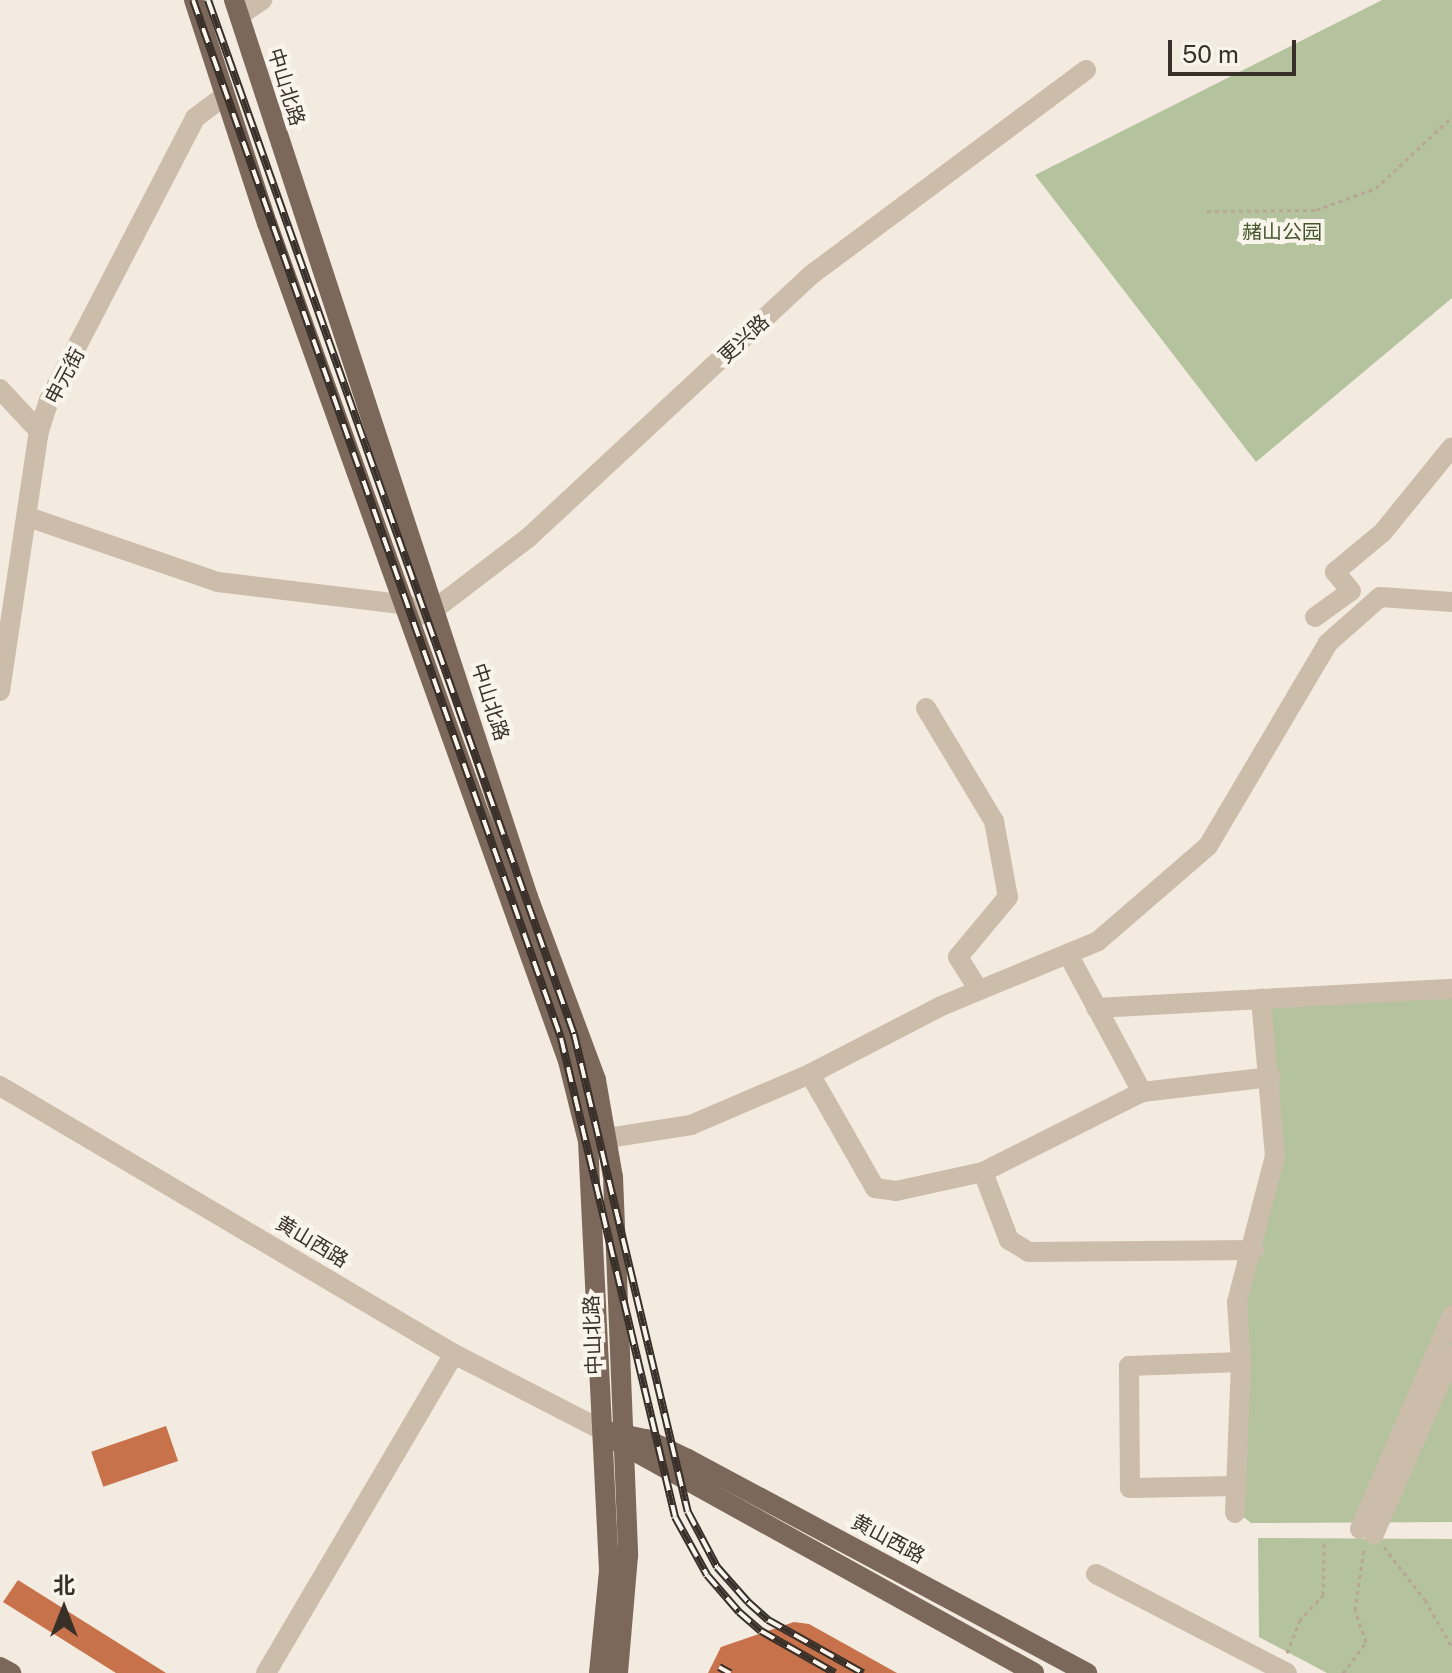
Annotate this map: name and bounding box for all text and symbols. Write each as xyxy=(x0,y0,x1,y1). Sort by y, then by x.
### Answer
scale bar xyxy=(1172,24,1300,74)
text: 50 m xyxy=(1182,40,1239,68)
street label: 中山北路 xyxy=(263,45,309,129)
park label: 赭山公园 xyxy=(1242,220,1322,244)
street label: 更兴路 xyxy=(714,310,774,368)
street label: 申元街 xyxy=(40,344,90,408)
street label: 中山北路 xyxy=(466,660,514,744)
street label: 黄山西路 xyxy=(272,1211,352,1273)
street label: 中山北路 xyxy=(580,1295,606,1375)
street label: 黄山西路 xyxy=(847,1510,929,1568)
north arrow xyxy=(24,1569,104,1649)
text: 北 xyxy=(53,1572,75,1598)

